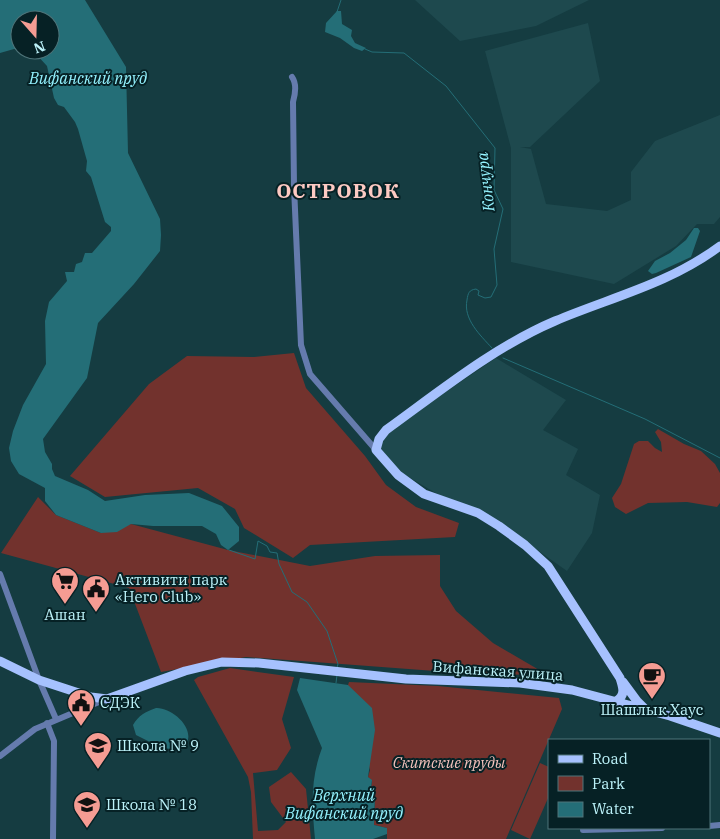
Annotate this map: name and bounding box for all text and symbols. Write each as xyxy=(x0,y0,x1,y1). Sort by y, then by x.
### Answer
north arrow xyxy=(10,10,60,60)
text: N xyxy=(31,37,48,58)
water label: Вифанский пруд xyxy=(28,68,147,88)
water label: Кончура xyxy=(471,151,499,214)
district label: ОСТРОВОК xyxy=(276,177,400,204)
supermarket icon: Ашан xyxy=(50,566,80,605)
place label: Активити парк «Hero Club» xyxy=(115,570,228,606)
public building icon: Активити парк «Hero Club» xyxy=(81,574,111,613)
place label: Ашан xyxy=(44,605,86,624)
street label: Вифанская улица xyxy=(432,656,564,685)
cafe icon: Шашлык Хаус xyxy=(637,661,667,700)
public building icon: СДЭК xyxy=(66,688,96,727)
place label: СДЭК xyxy=(100,693,141,712)
place label: Шашлык Хаус xyxy=(600,700,704,719)
school or university icon: Школа № 9 xyxy=(83,731,113,770)
place label: Школа № 9 xyxy=(117,736,199,755)
legend xyxy=(548,739,710,829)
text: Road xyxy=(592,749,628,768)
park label: Скитские пруды xyxy=(393,753,506,772)
text: Park xyxy=(592,774,625,793)
water label: Верхний Вифанский пруд xyxy=(284,785,403,823)
school or university icon: Школа № 18 xyxy=(72,790,102,829)
place label: Школа № 18 xyxy=(106,795,197,814)
text: Water xyxy=(592,799,634,818)

